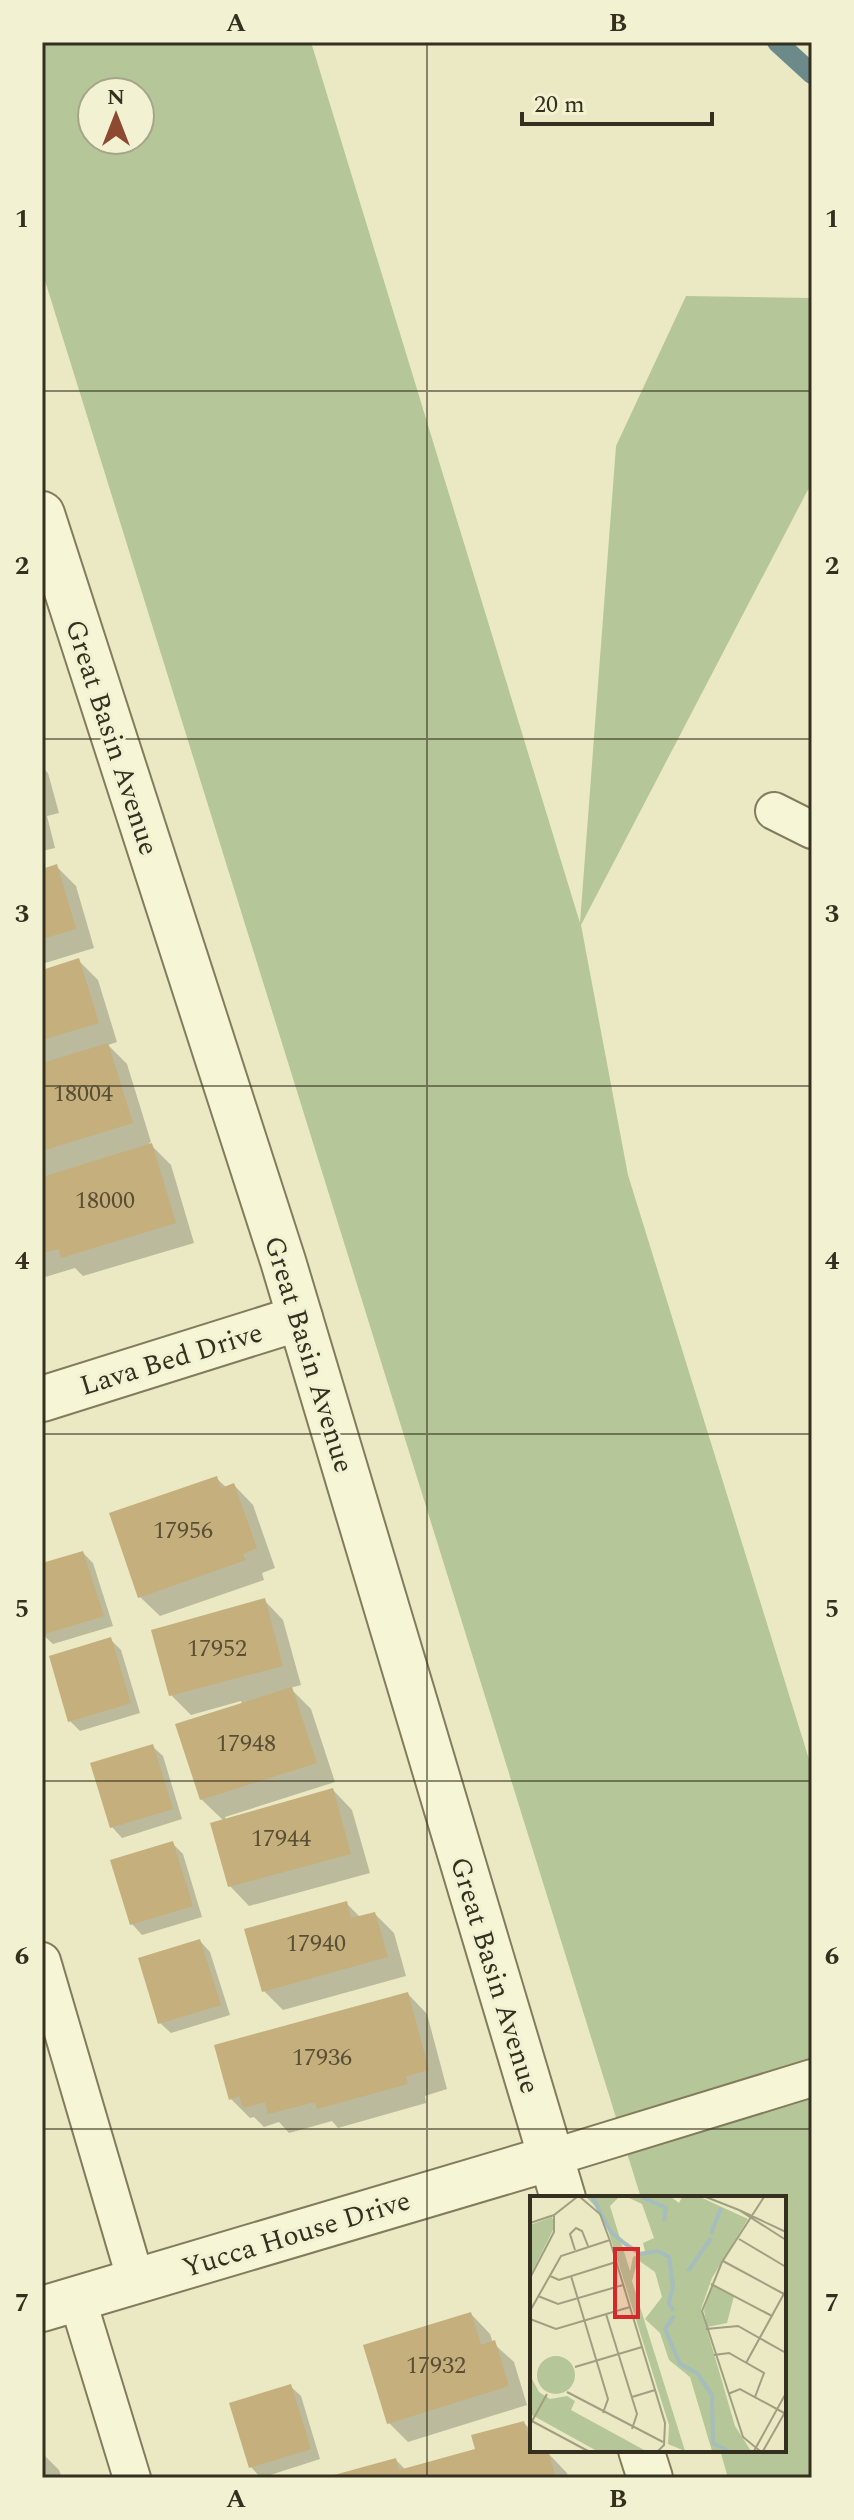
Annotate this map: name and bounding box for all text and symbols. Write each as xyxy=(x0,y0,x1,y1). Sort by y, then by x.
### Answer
text: A xyxy=(226,3,246,43)
text: B xyxy=(609,3,627,43)
north arrow xyxy=(76,76,156,156)
scale bar xyxy=(522,76,712,126)
text: N xyxy=(107,81,125,114)
text: 20 m xyxy=(534,87,585,123)
text: 1 xyxy=(15,199,29,239)
text: 1 xyxy=(825,199,839,239)
text: 2 xyxy=(15,546,29,586)
text: 2 xyxy=(825,546,839,586)
street label: Great Basin Avenue xyxy=(53,614,170,861)
text: 3 xyxy=(15,894,29,934)
text: 3 xyxy=(825,894,839,934)
house number: 18004 xyxy=(53,1076,113,1112)
house number: 18000 xyxy=(75,1183,135,1219)
street label: Great Basin Avenue xyxy=(252,1231,365,1478)
text: 4 xyxy=(15,1241,30,1281)
text: 4 xyxy=(825,1241,840,1281)
street label: Lava Bed Drive xyxy=(75,1311,268,1408)
house number: 17956 xyxy=(153,1513,213,1549)
text: 5 xyxy=(15,1589,29,1629)
text: 5 xyxy=(825,1589,839,1629)
house number: 17952 xyxy=(187,1631,247,1667)
house number: 17948 xyxy=(216,1726,276,1762)
house number: 17944 xyxy=(251,1821,311,1857)
street label: Great Basin Avenue xyxy=(438,1852,551,2099)
house number: 17940 xyxy=(286,1926,346,1962)
text: 6 xyxy=(15,1936,29,1976)
text: 6 xyxy=(825,1936,839,1976)
house number: 17936 xyxy=(292,2040,352,2076)
street label: Yucca House Drive xyxy=(177,2179,416,2290)
inset map xyxy=(530,2196,786,2452)
text: 7 xyxy=(15,2283,29,2323)
text: 7 xyxy=(825,2283,839,2323)
house number: 17932 xyxy=(406,2348,466,2384)
text: A xyxy=(226,2479,246,2519)
text: B xyxy=(609,2479,627,2519)

